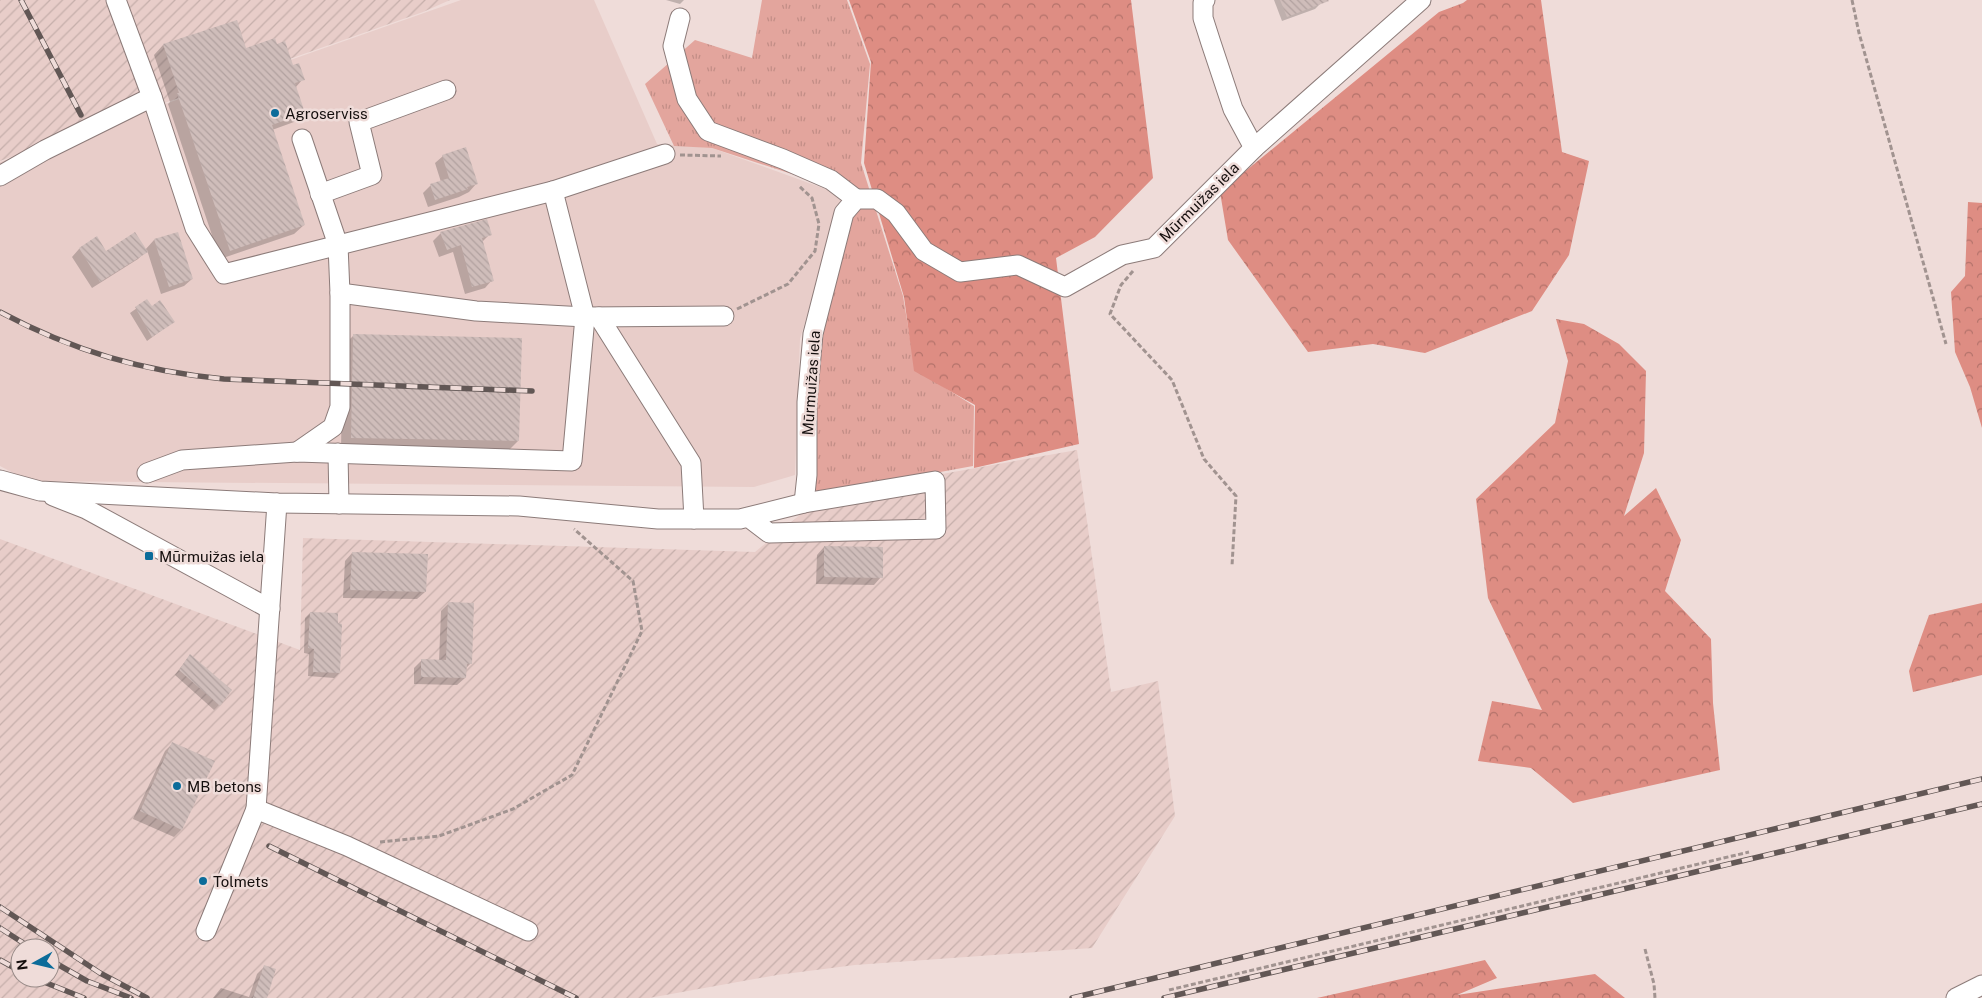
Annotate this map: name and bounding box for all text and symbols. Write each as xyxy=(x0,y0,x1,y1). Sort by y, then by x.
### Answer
place label: Agroserviss xyxy=(285,105,368,122)
marker: Agroserviss xyxy=(269,107,281,119)
street label: Mūrmuižas iela xyxy=(1156,159,1242,245)
street label: Mūrmuižas iela xyxy=(799,330,823,436)
place label: Mūrmuižas iela xyxy=(159,548,264,565)
marker: Mūrmuižas iela xyxy=(143,550,155,562)
place label: MB betons xyxy=(187,778,261,795)
marker: MB betons xyxy=(171,780,183,792)
place label: Tolmets xyxy=(213,873,268,890)
marker: Tolmets xyxy=(197,875,209,887)
north arrow xyxy=(10,938,60,988)
text: N xyxy=(13,958,31,971)

